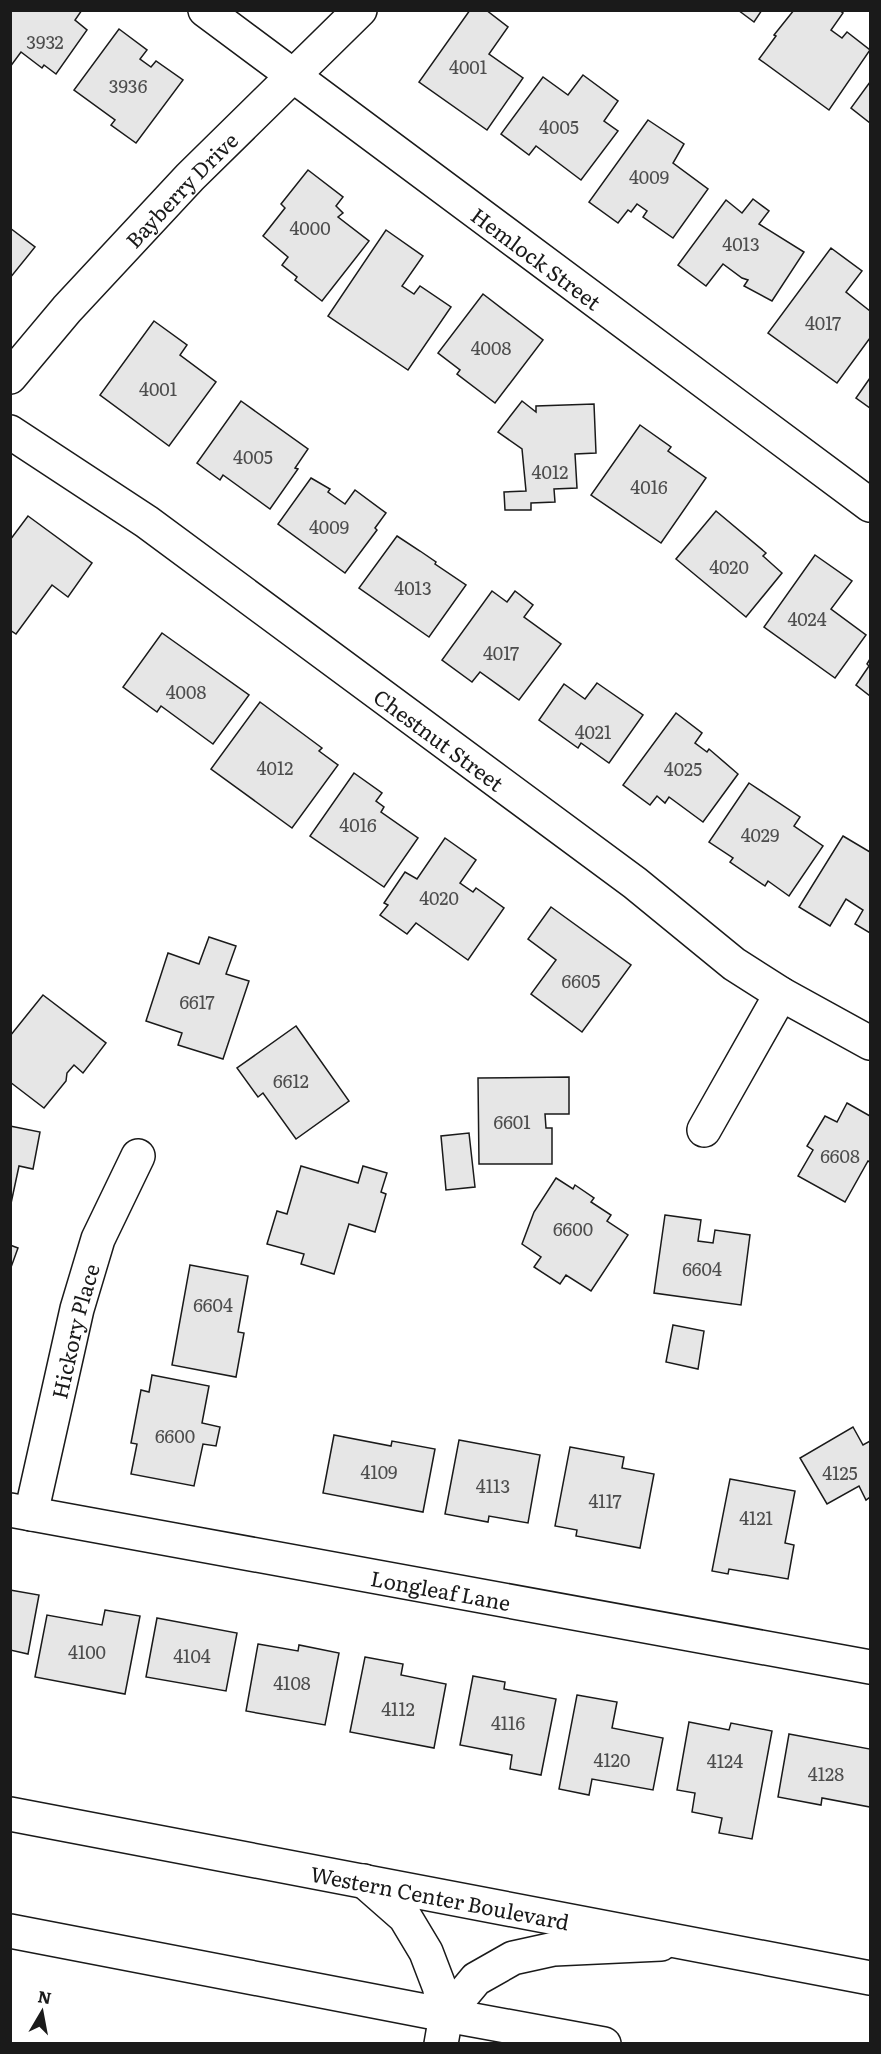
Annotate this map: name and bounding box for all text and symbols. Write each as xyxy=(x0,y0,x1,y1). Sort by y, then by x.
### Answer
house number: 3932 xyxy=(26,28,64,55)
house number: 4001 xyxy=(449,53,487,80)
house number: 3936 xyxy=(109,72,148,99)
house number: 4005 xyxy=(539,113,579,140)
street label: Bayberry Drive xyxy=(117,124,244,254)
house number: 4009 xyxy=(629,163,669,190)
street label: Hemlock Street xyxy=(466,198,609,316)
house number: 4000 xyxy=(289,214,331,241)
house number: 4013 xyxy=(722,230,760,257)
house number: 4017 xyxy=(805,309,841,336)
house number: 4008 xyxy=(471,334,511,361)
house number: 4001 xyxy=(139,375,177,402)
house number: 4005 xyxy=(233,443,273,470)
house number: 4012 xyxy=(532,458,568,485)
house number: 4016 xyxy=(630,473,668,500)
house number: 4009 xyxy=(309,513,349,540)
house number: 4020 xyxy=(709,553,749,580)
house number: 4013 xyxy=(394,574,432,601)
house number: 4024 xyxy=(787,605,827,632)
house number: 4017 xyxy=(483,639,519,666)
house number: 4008 xyxy=(166,678,206,705)
street label: Chestnut Street xyxy=(368,680,512,797)
house number: 4021 xyxy=(575,718,611,745)
house number: 4012 xyxy=(257,754,293,781)
house number: 4025 xyxy=(664,755,702,782)
house number: 4016 xyxy=(339,811,377,838)
house number: 4029 xyxy=(741,821,779,848)
house number: 4020 xyxy=(419,884,459,911)
house number: 6605 xyxy=(562,967,600,994)
house number: 6617 xyxy=(179,988,215,1015)
house number: 6612 xyxy=(273,1067,309,1094)
house number: 6601 xyxy=(493,1108,531,1135)
house number: 6608 xyxy=(820,1142,860,1169)
house number: 6600 xyxy=(553,1215,593,1242)
house number: 6604 xyxy=(682,1255,722,1282)
street label: Hickory Place xyxy=(42,1259,105,1401)
house number: 6604 xyxy=(193,1291,233,1318)
house number: 6600 xyxy=(155,1422,195,1449)
house number: 4109 xyxy=(360,1458,398,1485)
house number: 4125 xyxy=(822,1459,858,1486)
house number: 4113 xyxy=(476,1472,510,1499)
house number: 4117 xyxy=(588,1487,622,1514)
house number: 4121 xyxy=(739,1504,773,1531)
street label: Longleaf Lane xyxy=(368,1561,513,1617)
house number: 4100 xyxy=(68,1638,106,1665)
house number: 4104 xyxy=(173,1642,211,1669)
house number: 4108 xyxy=(273,1669,311,1696)
house number: 4112 xyxy=(381,1695,415,1722)
house number: 4116 xyxy=(491,1709,525,1736)
house number: 4120 xyxy=(594,1746,630,1773)
house number: 4124 xyxy=(707,1747,743,1774)
house number: 4128 xyxy=(808,1760,844,1787)
street label: Western Center Boulevard xyxy=(308,1856,572,1936)
north arrow xyxy=(12,1982,72,2042)
text: N xyxy=(36,1983,53,2009)

